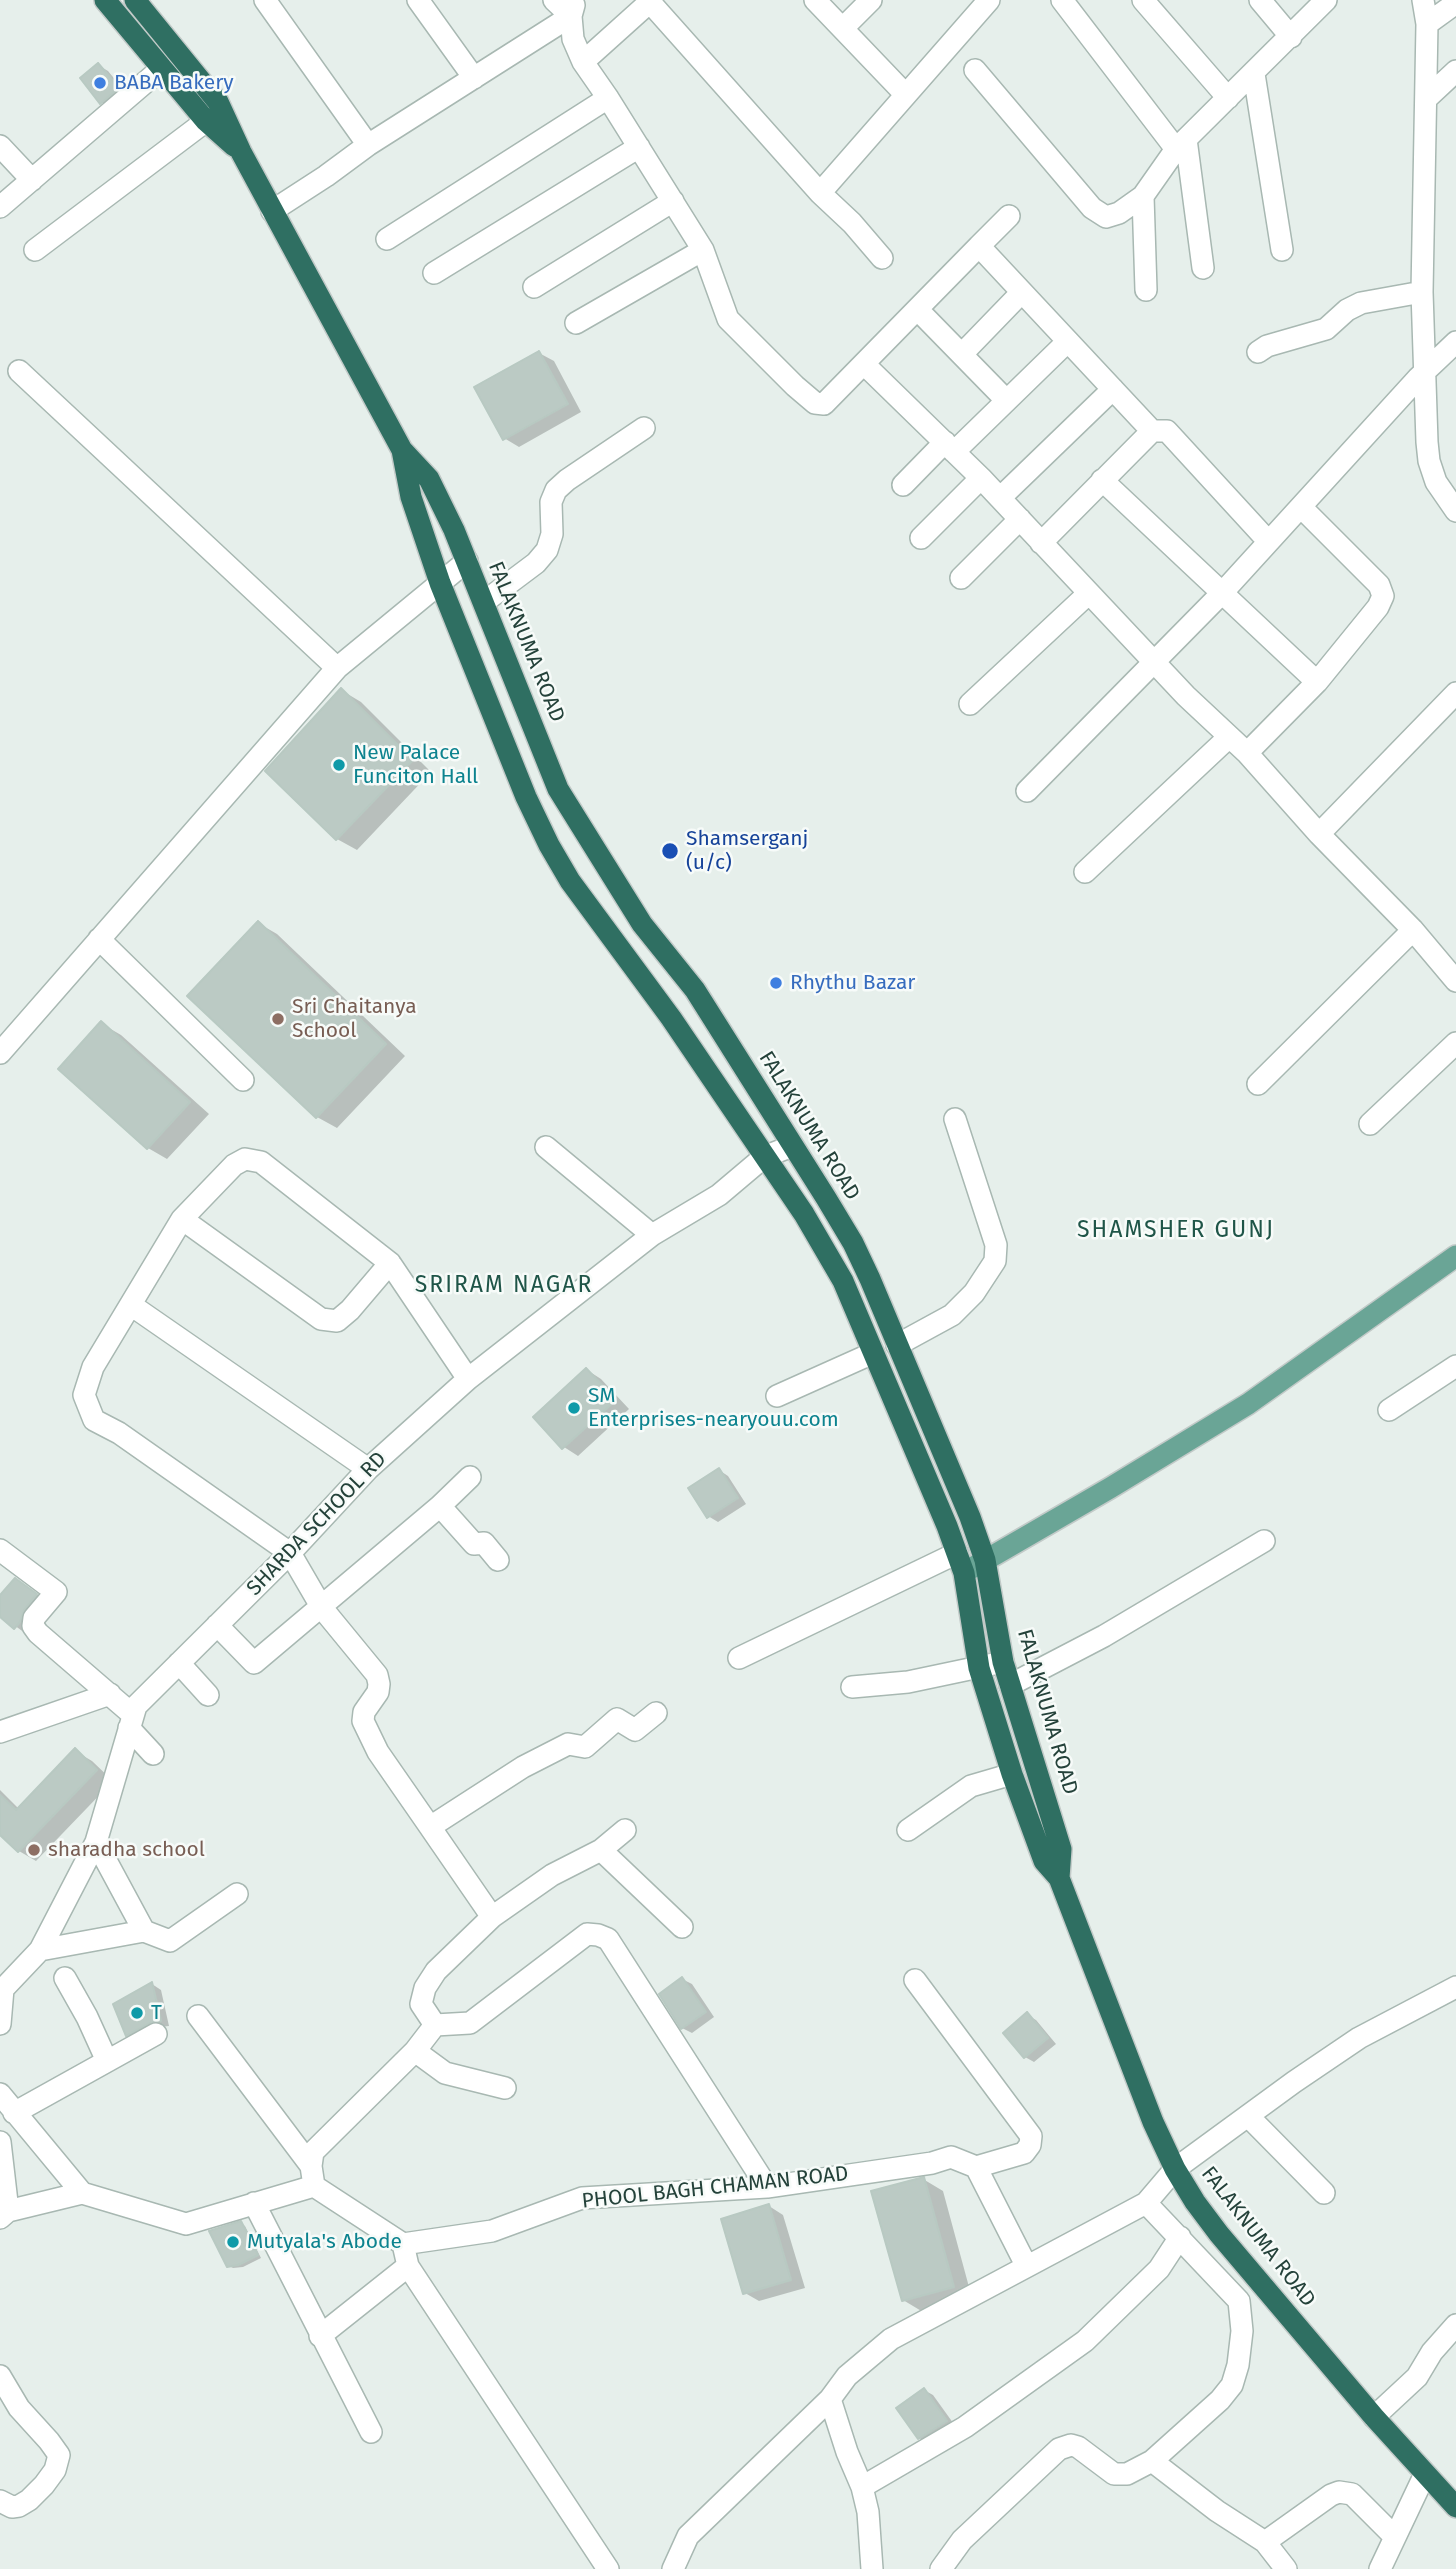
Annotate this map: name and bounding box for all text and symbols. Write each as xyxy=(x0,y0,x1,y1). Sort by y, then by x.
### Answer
place label: BABA Bakery xyxy=(114,70,234,96)
marker: BABA Bakery xyxy=(92,75,108,91)
street label: FALAKNUMA ROAD xyxy=(482,558,570,726)
place label: New Palace Funciton Hall xyxy=(353,740,478,790)
marker: New Palace Funciton Hall xyxy=(331,757,347,773)
place label: Shamserganj (u/c) xyxy=(686,826,808,876)
marker: Shamserganj (u/c) xyxy=(660,841,680,861)
place label: Rhythu Bazar xyxy=(790,970,915,996)
marker: Rhythu Bazar xyxy=(768,975,784,991)
place label: Sri Chaitanya School xyxy=(292,994,417,1044)
marker: Sri Chaitanya School xyxy=(270,1011,286,1027)
street label: FALAKNUMA ROAD xyxy=(753,1047,865,1205)
district label: SHAMSHER GUNJ xyxy=(1079,1217,1273,1245)
district label: SRIRAM NAGAR xyxy=(416,1272,592,1300)
place label: SM Enterprises-nearyouu.com xyxy=(588,1383,839,1433)
marker: SM Enterprises-nearyouu.com xyxy=(566,1400,582,1416)
street label: SHARDA SCHOOL RD xyxy=(242,1447,392,1601)
street label: FALAKNUMA ROAD xyxy=(1011,1626,1083,1798)
place label: sharadha school xyxy=(48,1837,205,1863)
marker: sharadha school xyxy=(26,1842,42,1858)
place label: T xyxy=(151,2000,162,2026)
marker: T xyxy=(129,2005,145,2021)
street label: PHOOL BAGH CHAMAN ROAD xyxy=(580,2161,850,2215)
street label: FALAKNUMA ROAD xyxy=(1196,2162,1320,2312)
place label: Mutyala's Abode xyxy=(247,2229,402,2255)
marker: Mutyala's Abode xyxy=(225,2234,241,2250)

